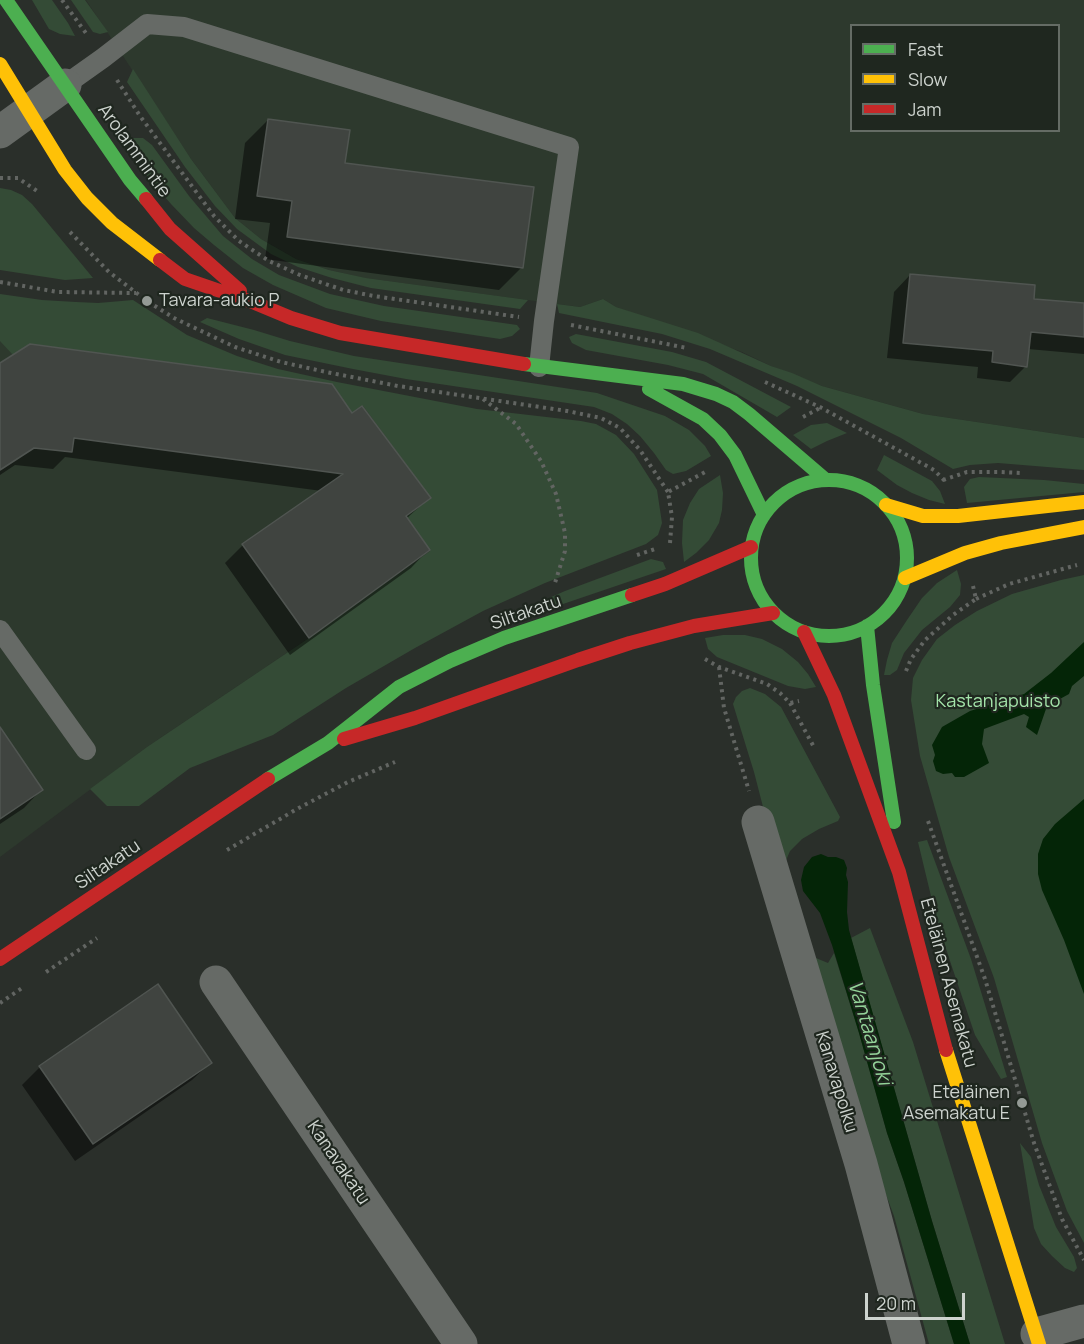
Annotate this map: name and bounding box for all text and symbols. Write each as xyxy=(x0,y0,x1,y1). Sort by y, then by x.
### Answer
legend xyxy=(850,24,1060,132)
text: Fast xyxy=(908,37,943,61)
text: Slow xyxy=(908,67,947,91)
text: Jam xyxy=(908,97,942,121)
street label: Arolammintie xyxy=(93,100,175,202)
place label: Tavara-aukio P xyxy=(159,290,279,312)
marker: Tavara-aukio P xyxy=(140,294,154,308)
street label: Siltakatu xyxy=(488,591,564,635)
park label: Kastanjapuisto xyxy=(935,691,1061,713)
street label: Siltakatu xyxy=(71,835,145,895)
street label: Eteläinen Asemakatu xyxy=(915,896,981,1070)
water label: Vantaanjoki xyxy=(842,978,896,1088)
street label: Kanavapolku xyxy=(810,1029,862,1135)
place label: Eteläinen Asemakatu E xyxy=(903,1082,1010,1124)
marker: Eteläinen Asemakatu E xyxy=(1015,1096,1029,1110)
street label: Kanavakatu xyxy=(302,1117,374,1209)
scale bar xyxy=(868,1281,968,1319)
text: 20 m xyxy=(876,1291,916,1315)

